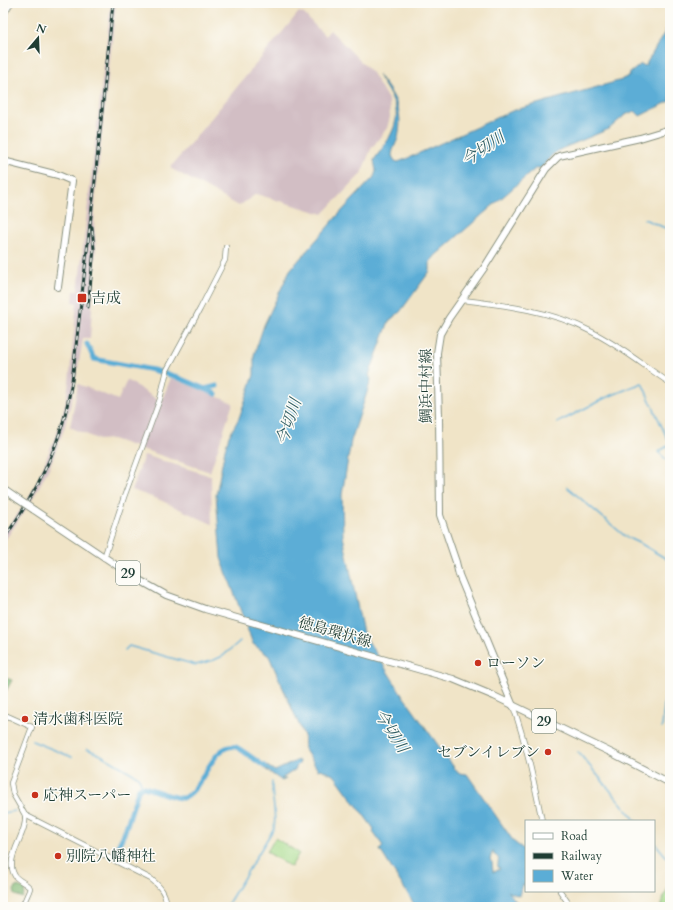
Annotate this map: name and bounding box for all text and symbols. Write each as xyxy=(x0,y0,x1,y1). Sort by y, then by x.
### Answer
north arrow xyxy=(18,18,58,58)
text: N xyxy=(34,20,48,38)
water label: 今切川 xyxy=(457,125,511,172)
place label: 吉成 xyxy=(91,288,121,308)
marker: 吉成 xyxy=(76,292,88,304)
street label: 鯛浜中村線 xyxy=(416,348,436,424)
water label: 今切川 xyxy=(271,394,307,448)
road number: 29 xyxy=(116,561,140,585)
street label: 徳島環状線 xyxy=(296,612,374,652)
place label: ローソン xyxy=(486,653,545,673)
marker: ローソン xyxy=(473,658,483,668)
water label: 今切川 xyxy=(369,705,414,759)
place label: 清水歯科医院 xyxy=(33,709,123,729)
road number: 29 xyxy=(532,709,556,733)
marker: 清水歯科医院 xyxy=(20,714,30,724)
place label: セブンイレブン xyxy=(437,742,540,762)
marker: セブンイレブン xyxy=(543,747,553,757)
place label: 応神スーパー xyxy=(43,785,132,805)
marker: 応神スーパー xyxy=(30,790,40,800)
legend xyxy=(525,820,655,892)
text: Road xyxy=(561,828,588,844)
place label: 別院八幡神社 xyxy=(66,846,156,866)
text: Railway xyxy=(561,848,603,864)
marker: 別院八幡神社 xyxy=(53,851,63,861)
text: Water xyxy=(560,868,594,884)

